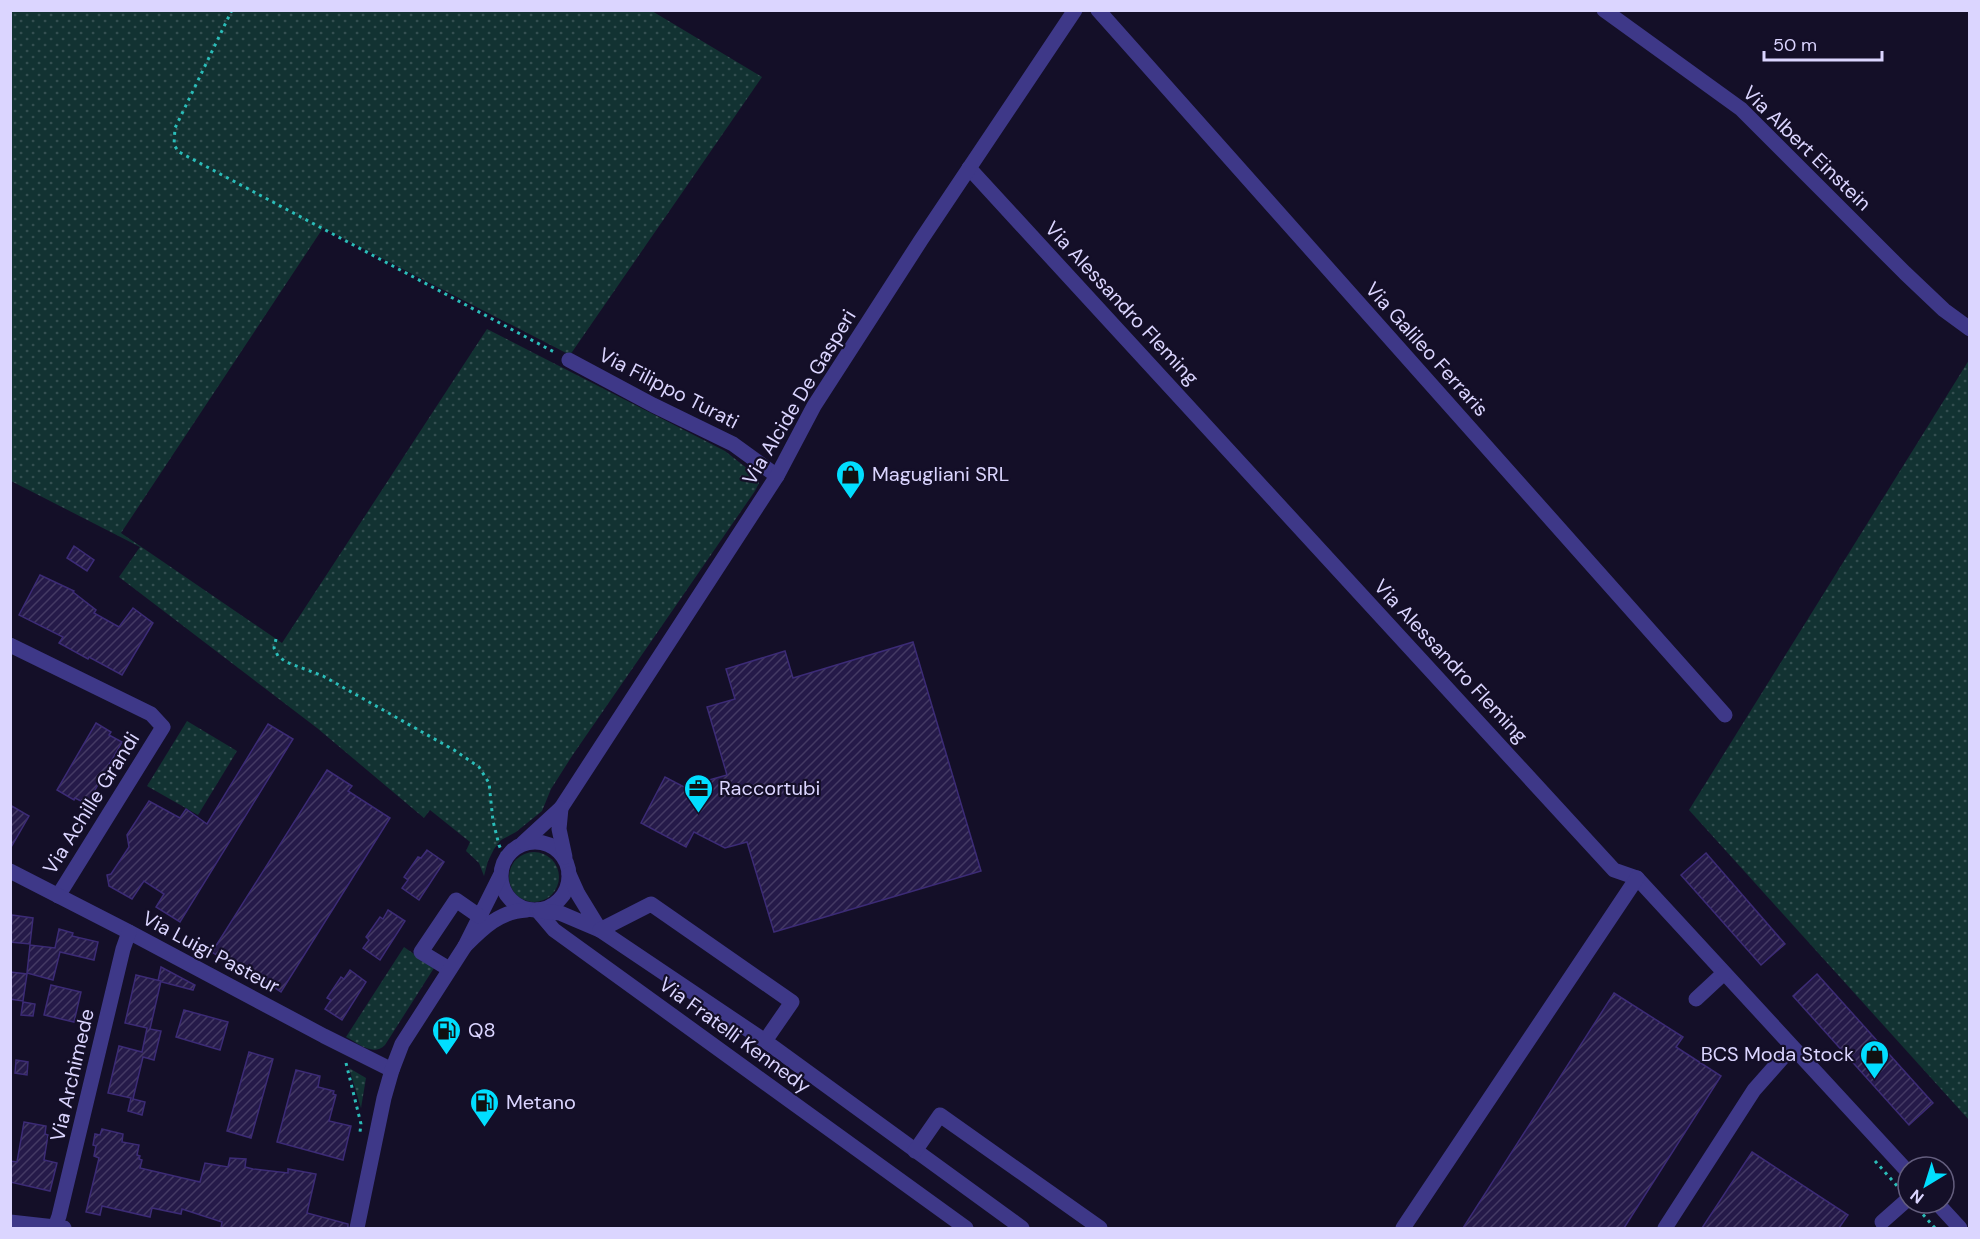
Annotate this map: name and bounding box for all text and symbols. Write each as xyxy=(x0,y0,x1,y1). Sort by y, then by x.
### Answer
scale bar xyxy=(1764,24,1882,62)
text: 50 m xyxy=(1773,33,1817,57)
street label: Via Albert Einstein xyxy=(1737,80,1877,216)
street label: Via Alessandro Fleming xyxy=(1039,216,1205,390)
street label: Via Galileo Ferraris xyxy=(1360,276,1494,422)
street label: Via Alcide De Gasperi xyxy=(736,305,862,489)
street label: Via Filippo Turati xyxy=(595,342,743,434)
shop icon: Magugliani SRL xyxy=(835,458,867,500)
place label: Magugliani SRL xyxy=(872,461,1009,487)
street label: Via Alessandro Fleming xyxy=(1368,574,1534,748)
street label: Via Achille Grandi xyxy=(37,727,145,879)
office icon: Raccortubi xyxy=(682,772,714,814)
place label: Raccortubi xyxy=(719,775,820,801)
street label: Via Luigi Pasteur xyxy=(138,905,284,999)
street label: Via Fratelli Kennedy xyxy=(654,971,816,1099)
street label: Via Archimede xyxy=(44,1006,100,1144)
fuel station icon: Q8 xyxy=(431,1014,463,1056)
place label: Q8 xyxy=(468,1017,496,1043)
shop icon: BCS Moda Stock xyxy=(1859,1038,1891,1080)
place label: BCS Moda Stock xyxy=(1701,1041,1854,1067)
fuel station icon: Metano xyxy=(469,1086,501,1128)
place label: Metano xyxy=(506,1089,576,1115)
north arrow xyxy=(1896,1155,1956,1215)
text: N xyxy=(1906,1185,1928,1208)

